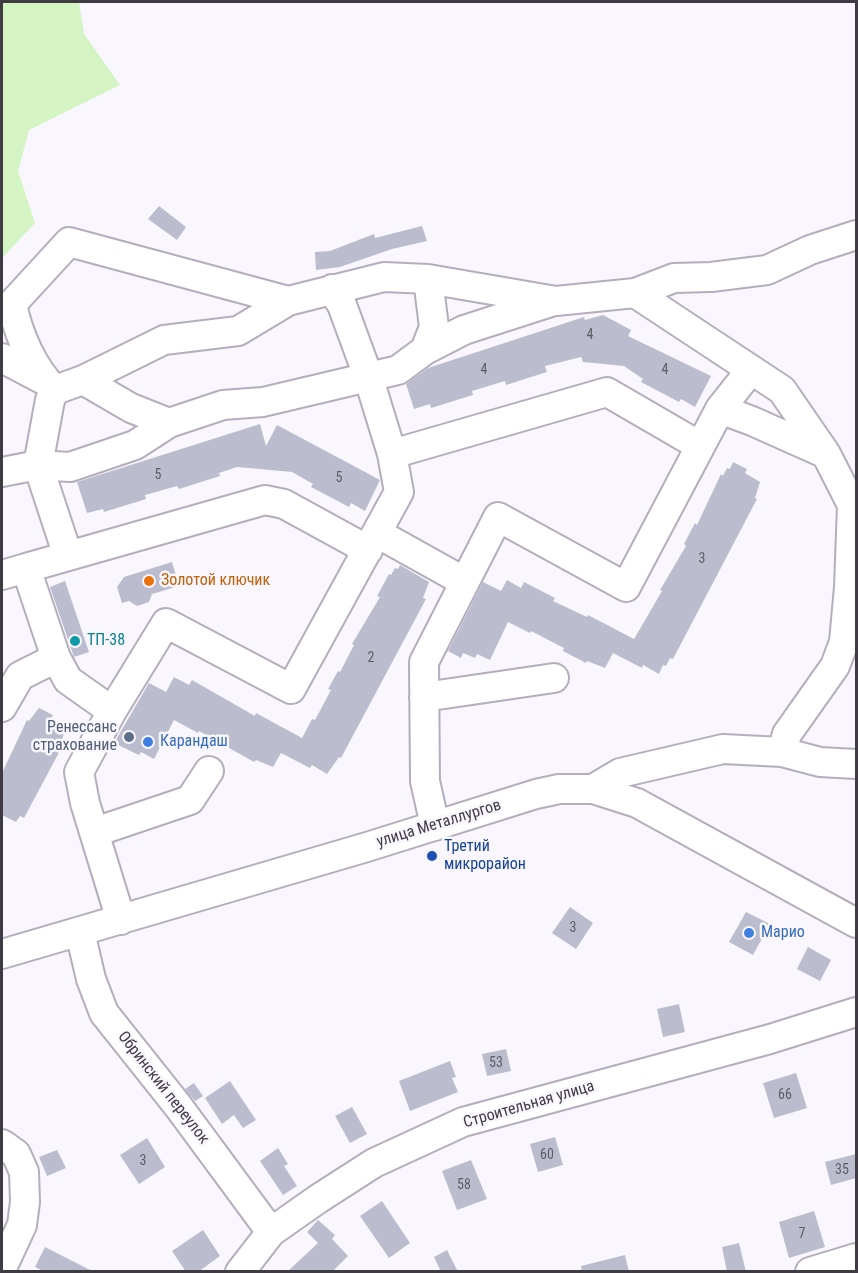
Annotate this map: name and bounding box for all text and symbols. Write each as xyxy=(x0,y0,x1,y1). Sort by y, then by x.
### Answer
house number: 4 xyxy=(587,327,593,343)
house number: 4 xyxy=(481,362,487,378)
house number: 4 xyxy=(662,362,668,378)
house number: 5 xyxy=(155,467,161,483)
house number: 5 xyxy=(336,470,342,486)
house number: 3 xyxy=(699,551,705,567)
place label: Золотой ключик xyxy=(161,571,270,591)
marker: Золотой ключик xyxy=(142,574,156,588)
place label: ТП-38 xyxy=(87,631,125,651)
marker: ТП-38 xyxy=(68,634,82,648)
house number: 2 xyxy=(368,650,374,666)
place label: Ренессанс страхование xyxy=(33,718,117,756)
marker: Ренессанс страхование xyxy=(122,730,136,744)
place label: Карандаш xyxy=(160,732,228,752)
marker: Карандаш xyxy=(141,735,155,749)
street label: улица Металлургов xyxy=(375,796,503,852)
place label: Третий микрорайон xyxy=(444,837,526,875)
marker: Третий микрорайон xyxy=(425,849,439,863)
house number: 3 xyxy=(570,920,576,936)
place label: Марио xyxy=(761,923,805,943)
marker: Марио xyxy=(742,926,756,940)
street label: Обринский переулок xyxy=(113,1028,213,1148)
house number: 53 xyxy=(489,1055,503,1071)
street label: Строительная улица xyxy=(461,1077,597,1133)
house number: 66 xyxy=(778,1087,792,1103)
house number: 60 xyxy=(540,1147,554,1163)
house number: 3 xyxy=(140,1153,146,1169)
house number: 35 xyxy=(835,1162,849,1178)
house number: 58 xyxy=(457,1177,471,1193)
house number: 7 xyxy=(799,1226,805,1242)

